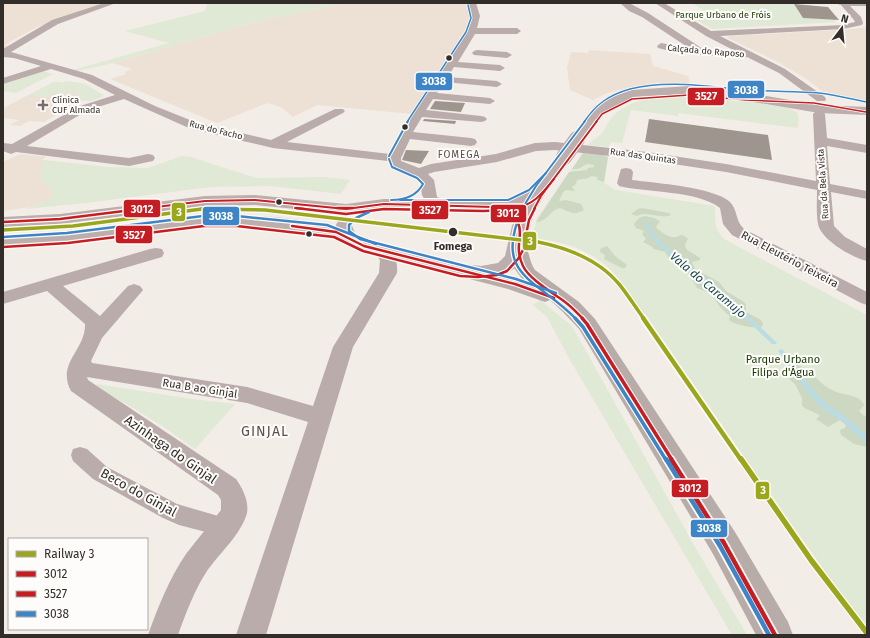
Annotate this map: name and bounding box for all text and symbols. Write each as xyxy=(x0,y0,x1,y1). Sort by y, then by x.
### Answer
north arrow xyxy=(822,8,862,48)
park label: Parque Urbano de Fróis xyxy=(675,10,771,20)
text: N xyxy=(839,12,850,26)
street label: Calçada do Raposo xyxy=(667,43,745,59)
unlabelled marker xyxy=(444,53,454,63)
line badge: 3038 xyxy=(415,72,453,91)
text: 3038 xyxy=(421,75,447,88)
line badge: 3038 xyxy=(727,80,765,99)
text: 3038 xyxy=(733,84,759,97)
line badge: 3527 xyxy=(687,87,725,106)
text: 3527 xyxy=(694,90,717,103)
place label: Clínica CUF Almada xyxy=(52,95,100,115)
marker: Clínica CUF Almada xyxy=(37,99,49,111)
street label: Rua do Facho xyxy=(188,119,244,141)
unlabelled marker xyxy=(400,122,410,132)
street label: Rua das Quintas xyxy=(610,146,676,166)
street label: Rua da Bela Vista xyxy=(816,148,830,220)
district label: FOMEGA xyxy=(438,149,480,161)
unlabelled marker xyxy=(274,197,284,207)
line badge: 3012 xyxy=(123,199,161,218)
line badge: 3527 xyxy=(411,200,449,220)
line badge: 3 xyxy=(171,202,186,222)
text: 3012 xyxy=(130,203,154,216)
text: 3527 xyxy=(418,204,441,217)
line badge: 3012 xyxy=(490,204,527,223)
text: 3 xyxy=(175,206,182,219)
line badge: 3038 xyxy=(202,206,240,226)
text: 3012 xyxy=(496,207,520,220)
text: 3038 xyxy=(208,210,234,223)
line badge: 3527 xyxy=(115,225,153,244)
marker: Fomega xyxy=(447,226,459,238)
street label: Rua Eleutério Teixeira xyxy=(739,228,841,291)
text: 3527 xyxy=(122,229,145,242)
unlabelled marker xyxy=(304,229,314,239)
line badge: 3 xyxy=(522,231,537,251)
text: 3 xyxy=(526,235,533,248)
place label: Fomega xyxy=(434,240,472,253)
water label: Vala do Caramujo xyxy=(667,249,749,321)
park label: Parque Urbano Filipa d'Água xyxy=(746,353,820,379)
street label: Rua B ao Ginjal xyxy=(162,376,238,401)
street label: Azinhaga do Ginjal xyxy=(122,412,220,487)
district label: GINJAL xyxy=(241,423,289,440)
street label: Beco do Ginjal xyxy=(98,465,180,520)
line badge: 3012 xyxy=(671,479,709,498)
line badge: 3 xyxy=(755,481,770,500)
text: 3012 xyxy=(678,482,702,495)
text: 3 xyxy=(759,484,766,497)
line badge: 3038 xyxy=(690,519,728,538)
text: 3038 xyxy=(696,522,722,535)
legend xyxy=(8,538,148,630)
text: Railway 3 xyxy=(44,547,94,561)
text: 3012 xyxy=(44,567,68,581)
text: 3527 xyxy=(44,587,67,601)
text: 3038 xyxy=(44,607,70,621)

